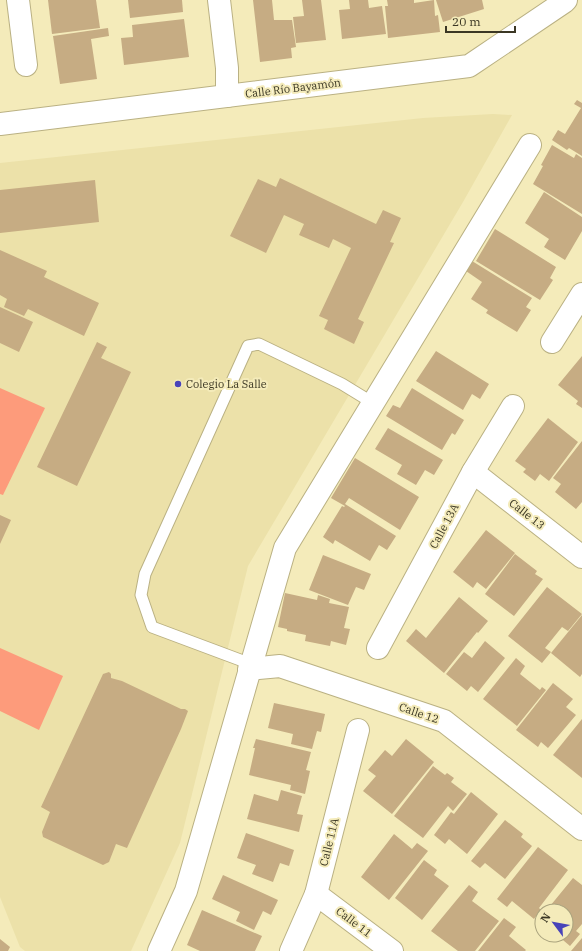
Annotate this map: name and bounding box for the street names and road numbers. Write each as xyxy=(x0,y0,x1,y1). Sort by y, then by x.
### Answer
street label: Calle Río Bayamón xyxy=(244,75,342,101)
street label: Calle 13 xyxy=(506,496,548,532)
street label: Calle 13A xyxy=(426,501,462,551)
street label: Calle 12 xyxy=(397,700,441,726)
street label: Calle 11A xyxy=(316,816,342,867)
street label: Calle 11 xyxy=(333,904,375,940)

